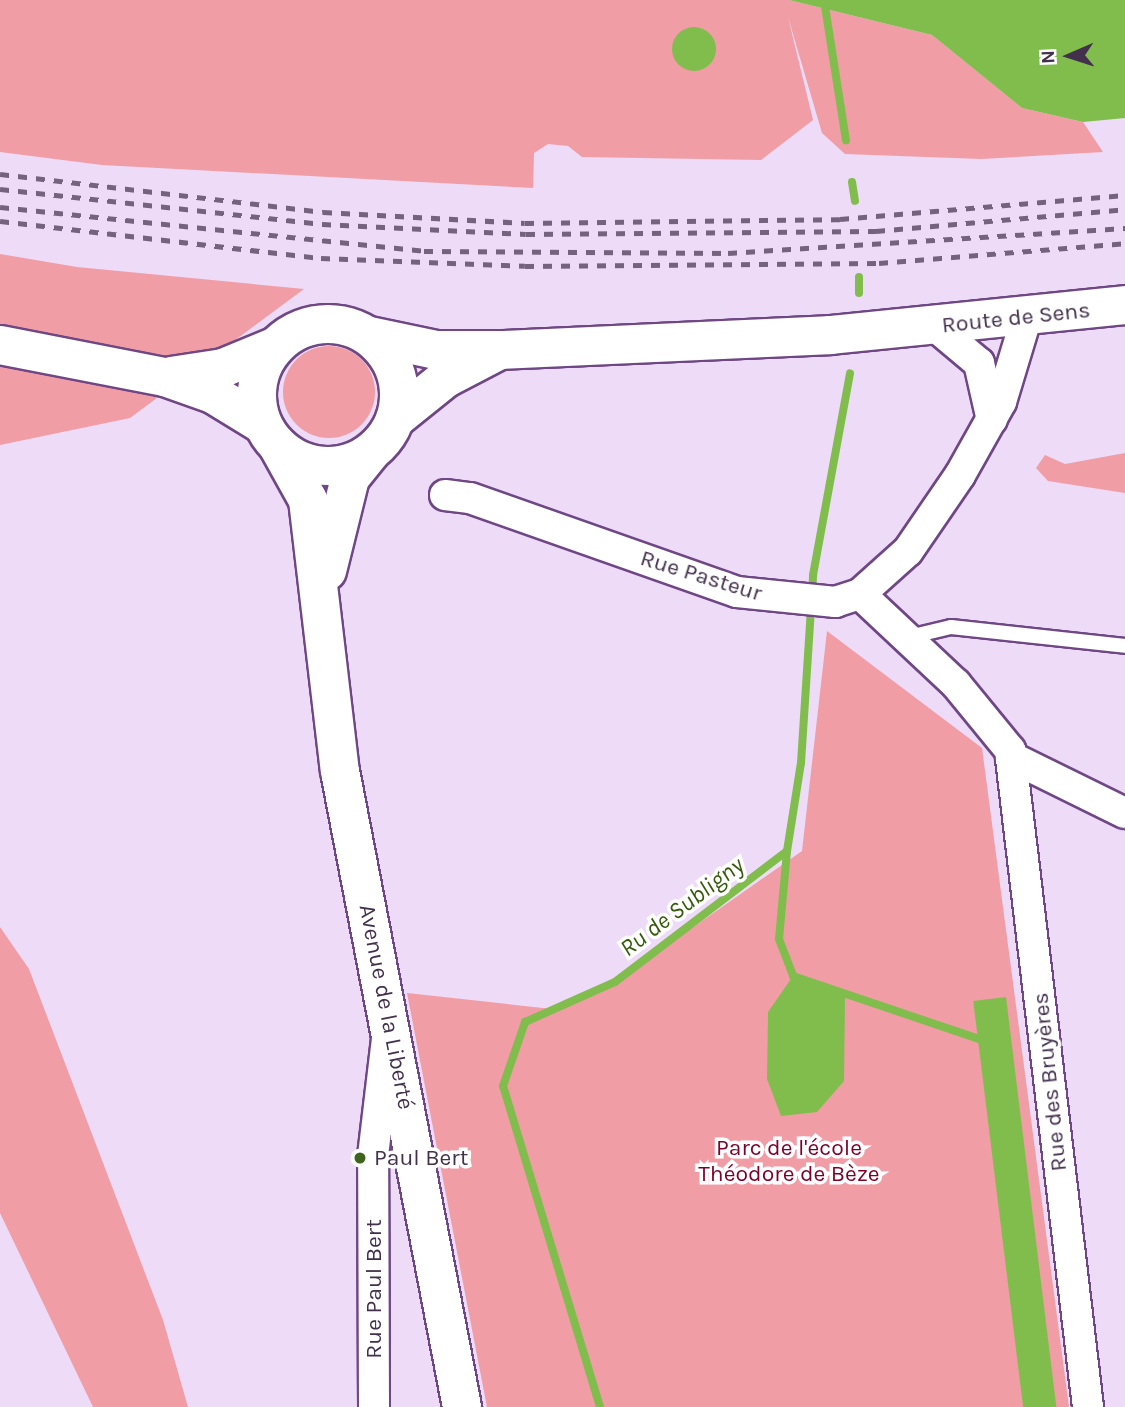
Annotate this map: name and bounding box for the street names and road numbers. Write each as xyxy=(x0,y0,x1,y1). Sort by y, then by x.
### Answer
street label: Route de Sens xyxy=(940,296,1092,340)
street label: Rue Pasteur xyxy=(637,544,765,608)
street label: Avenue de la Liberté xyxy=(353,902,419,1112)
street label: Rue des Bruyères xyxy=(1027,991,1073,1173)
street label: Rue Paul Bert xyxy=(360,1219,388,1359)

